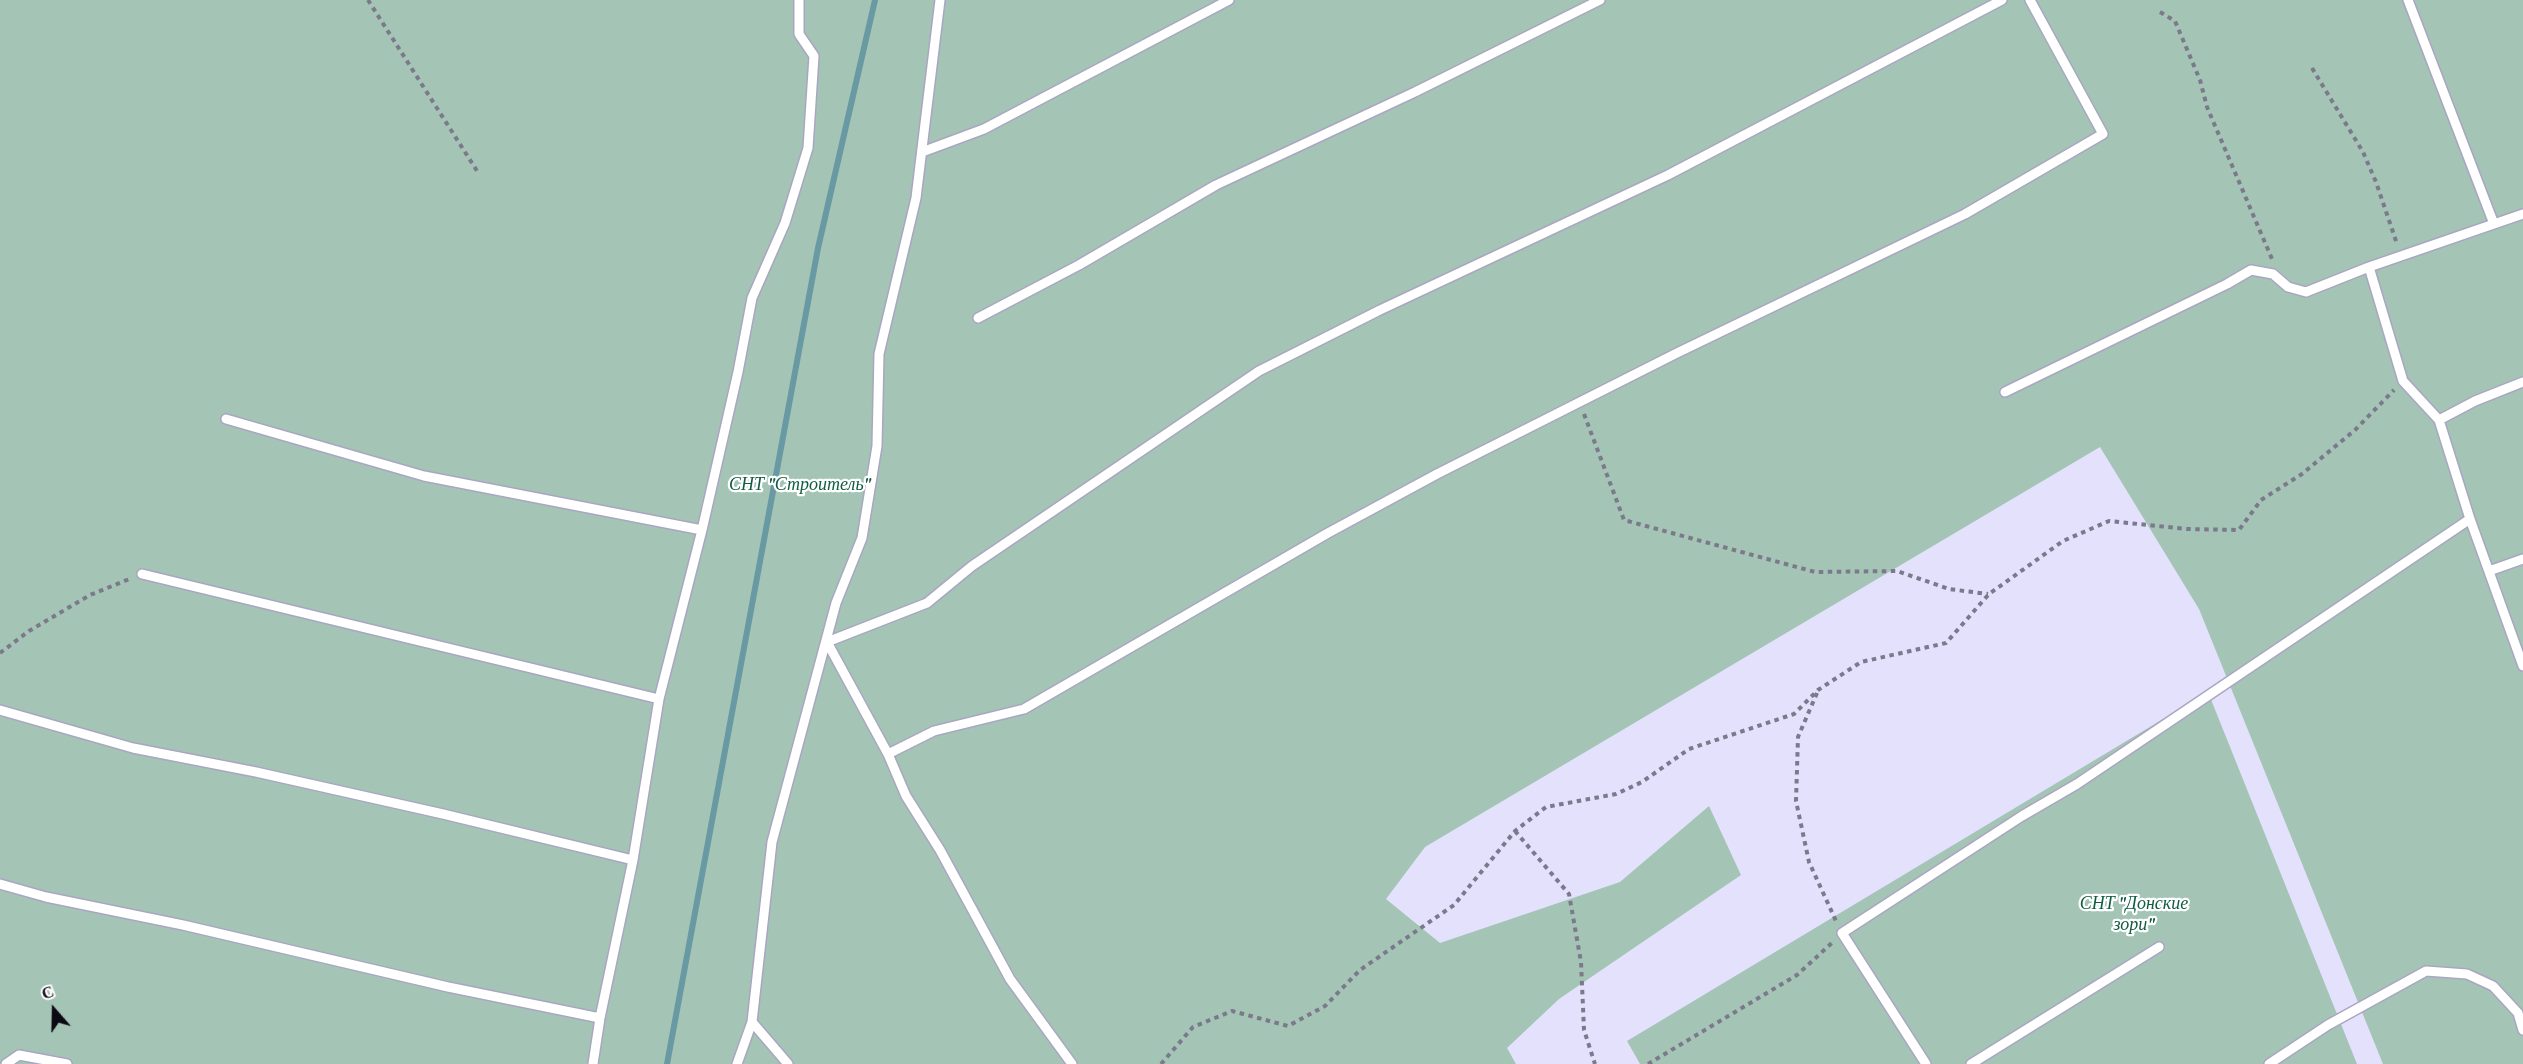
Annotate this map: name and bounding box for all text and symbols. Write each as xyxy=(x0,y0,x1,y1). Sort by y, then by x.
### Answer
park label: СНТ "Строитель" xyxy=(729,473,871,495)
park label: СНТ "Донские зори" xyxy=(2080,892,2188,934)
north arrow xyxy=(24,980,84,1040)
text: С xyxy=(39,983,56,1003)

